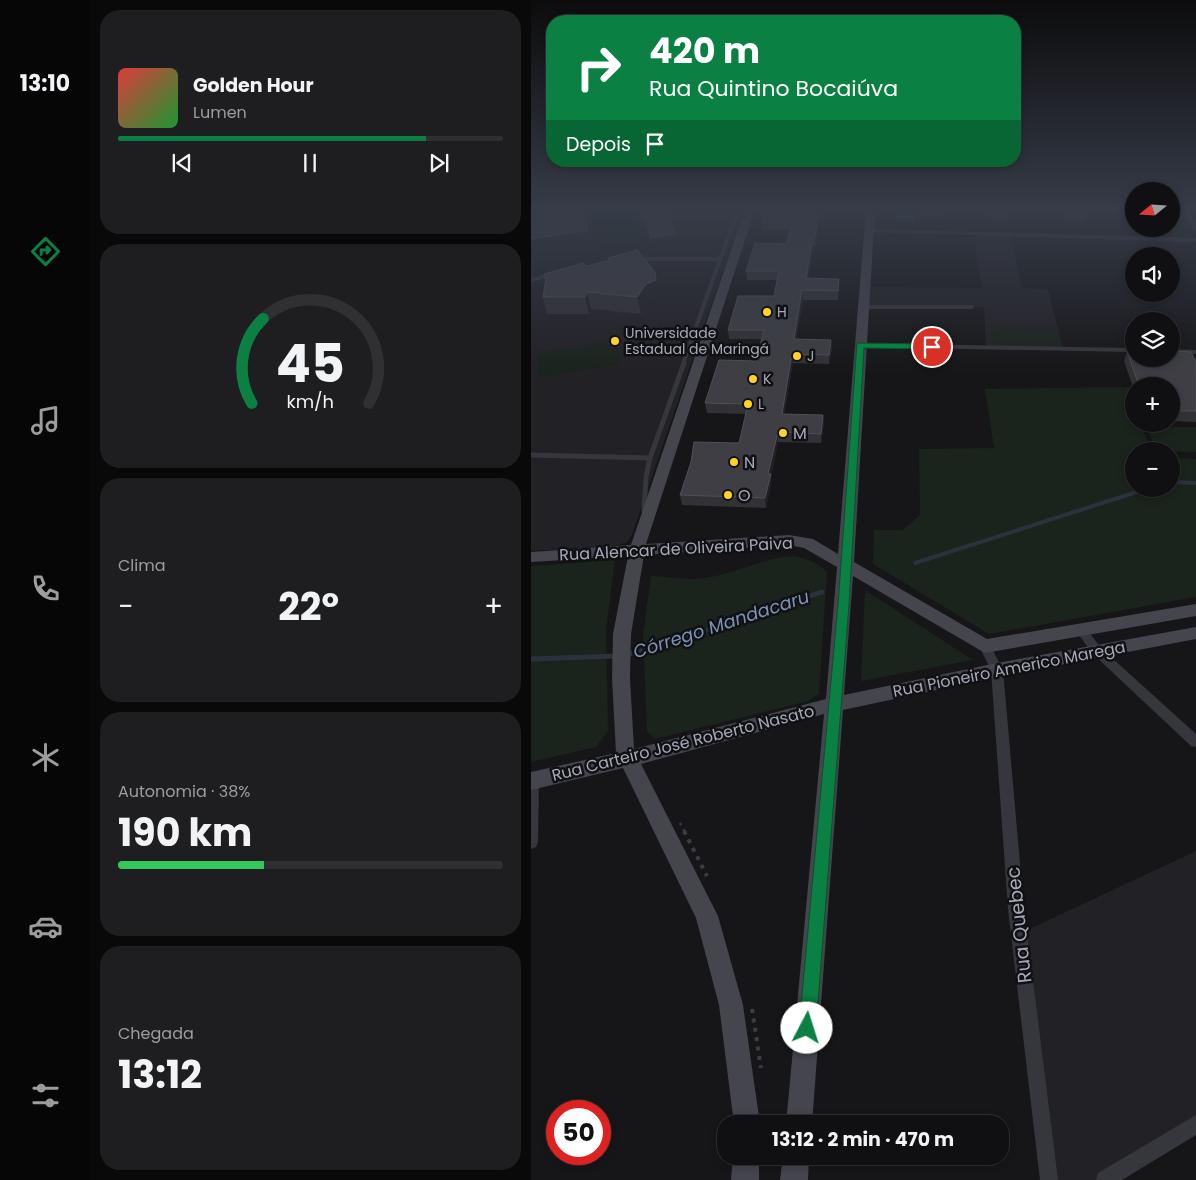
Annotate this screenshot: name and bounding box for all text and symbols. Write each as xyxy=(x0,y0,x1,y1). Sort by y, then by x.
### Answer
text: 420 m xyxy=(649,26,760,75)
icon: right xyxy=(566,35,631,100)
text: 13:10 xyxy=(20,68,70,99)
text: Golden Hour xyxy=(193,72,314,99)
text: Rua Quintino Bocaiúva xyxy=(649,73,898,104)
text: Lumen xyxy=(193,101,247,124)
icon: arrive xyxy=(641,130,669,158)
text: Depois xyxy=(566,131,631,158)
icon: previous xyxy=(168,149,196,177)
icon: pause xyxy=(296,149,324,177)
icon: next xyxy=(425,149,453,177)
north arrow xyxy=(1125,182,1180,238)
map controls xyxy=(1125,182,1180,497)
icon: directions xyxy=(28,234,63,269)
button: sound xyxy=(1125,247,1180,302)
place label: H xyxy=(777,302,787,322)
marker: H xyxy=(761,306,773,318)
button: layers xyxy=(1125,312,1180,367)
place label: Universidade Estadual de Maringá xyxy=(625,323,769,359)
pin xyxy=(911,326,953,368)
text: 45 xyxy=(276,327,345,400)
icon: arrive xyxy=(918,333,946,361)
marker: Universidade Estadual de Maringá xyxy=(609,335,621,347)
place label: J xyxy=(807,346,814,366)
marker: J xyxy=(791,350,803,362)
place label: K xyxy=(763,369,772,389)
marker: K xyxy=(747,373,759,385)
button: + xyxy=(1125,377,1180,432)
text: km/h xyxy=(287,389,334,414)
place label: L xyxy=(758,394,764,414)
marker: L xyxy=(742,398,754,410)
icon: music xyxy=(28,403,63,438)
place label: M xyxy=(793,422,807,445)
marker: M xyxy=(777,427,789,439)
button: − xyxy=(1125,442,1180,497)
place label: N xyxy=(744,451,755,474)
marker: N xyxy=(728,456,740,468)
place label: O xyxy=(738,484,751,507)
marker: O xyxy=(722,489,734,501)
street label: Rua Alencar de Oliveira Paiva xyxy=(559,531,793,567)
text: Clima xyxy=(118,554,166,577)
icon: phone xyxy=(28,571,63,606)
text: 22° xyxy=(278,580,339,633)
water label: Córrego Mandacaru xyxy=(630,584,812,664)
text: − xyxy=(118,587,133,626)
text: + xyxy=(484,587,503,626)
street label: Rua Pioneiro Americo Marega xyxy=(891,635,1127,703)
street label: Rua Carteiro José Roberto Nasato xyxy=(549,699,817,787)
icon: climate xyxy=(28,740,63,775)
text: Autonomia · 38% xyxy=(118,780,250,803)
text: 190 km xyxy=(118,806,252,859)
street label: Rua Quebec xyxy=(999,866,1039,984)
icon: car xyxy=(28,909,63,944)
position arrow xyxy=(780,1001,832,1053)
text: Chegada xyxy=(118,1022,194,1045)
text: 13:12 xyxy=(118,1048,202,1101)
icon: filters xyxy=(28,1078,63,1113)
speed limit sign: 50 xyxy=(546,1100,611,1165)
text: 13:12 · 2 min · 470 m xyxy=(772,1126,954,1153)

